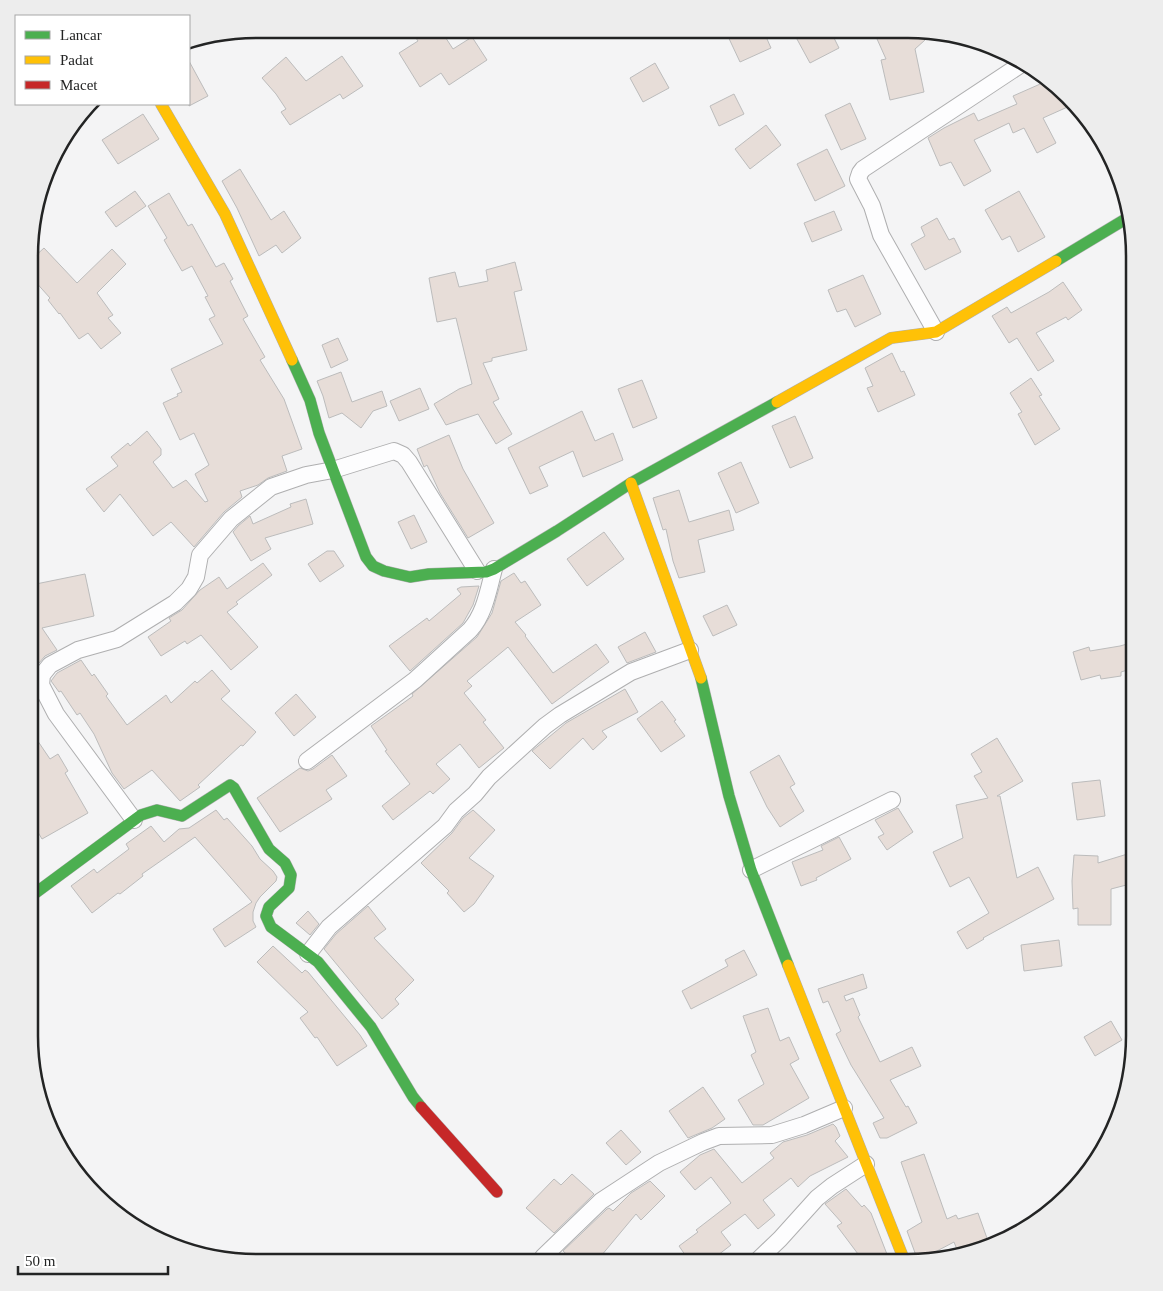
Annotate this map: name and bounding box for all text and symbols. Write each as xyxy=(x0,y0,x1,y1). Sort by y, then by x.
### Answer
legend xyxy=(15,15,190,105)
text: Lancar xyxy=(60,27,102,43)
text: Padat xyxy=(60,52,94,68)
text: Macet xyxy=(60,77,98,93)
scale bar xyxy=(18,1244,168,1276)
text: 50 m xyxy=(25,1253,56,1269)

